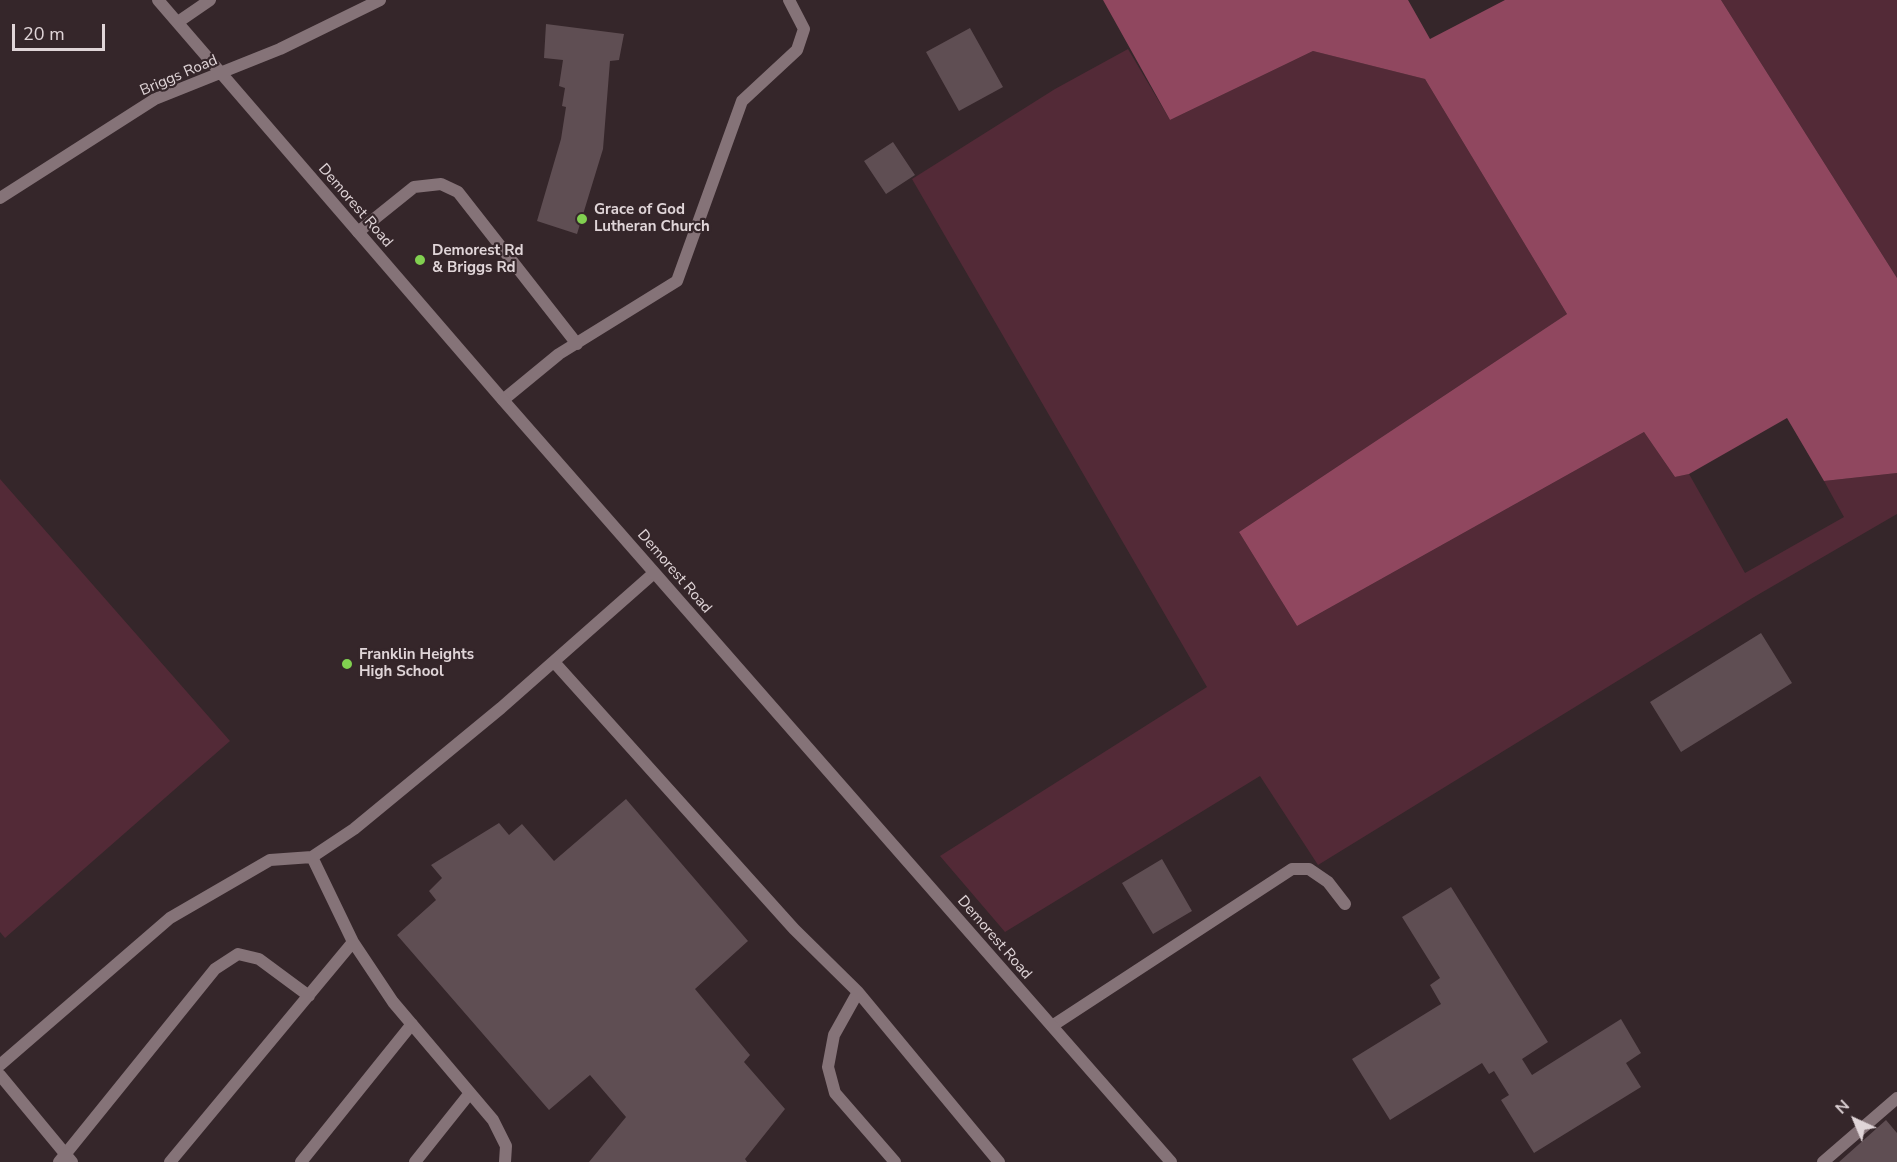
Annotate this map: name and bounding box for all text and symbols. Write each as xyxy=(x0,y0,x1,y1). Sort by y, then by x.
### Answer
scale bar xyxy=(15,12,108,50)
text: 20 m xyxy=(23,22,65,46)
street label: Briggs Road xyxy=(137,52,221,100)
street label: Demorest Road xyxy=(314,161,396,251)
place label: Grace of God Lutheran Church xyxy=(594,201,710,236)
marker: Grace of God Lutheran Church xyxy=(575,212,589,226)
place label: Demorest Rd & Briggs Rd xyxy=(432,242,523,277)
marker: Demorest Rd & Briggs Rd xyxy=(413,253,427,267)
street label: Demorest Road xyxy=(633,527,715,617)
place label: Franklin Heights High School xyxy=(359,646,474,681)
marker: Franklin Heights High School xyxy=(340,657,354,671)
street label: Demorest Road xyxy=(953,893,1035,983)
north arrow xyxy=(1825,1090,1885,1150)
text: N xyxy=(1831,1095,1854,1119)

